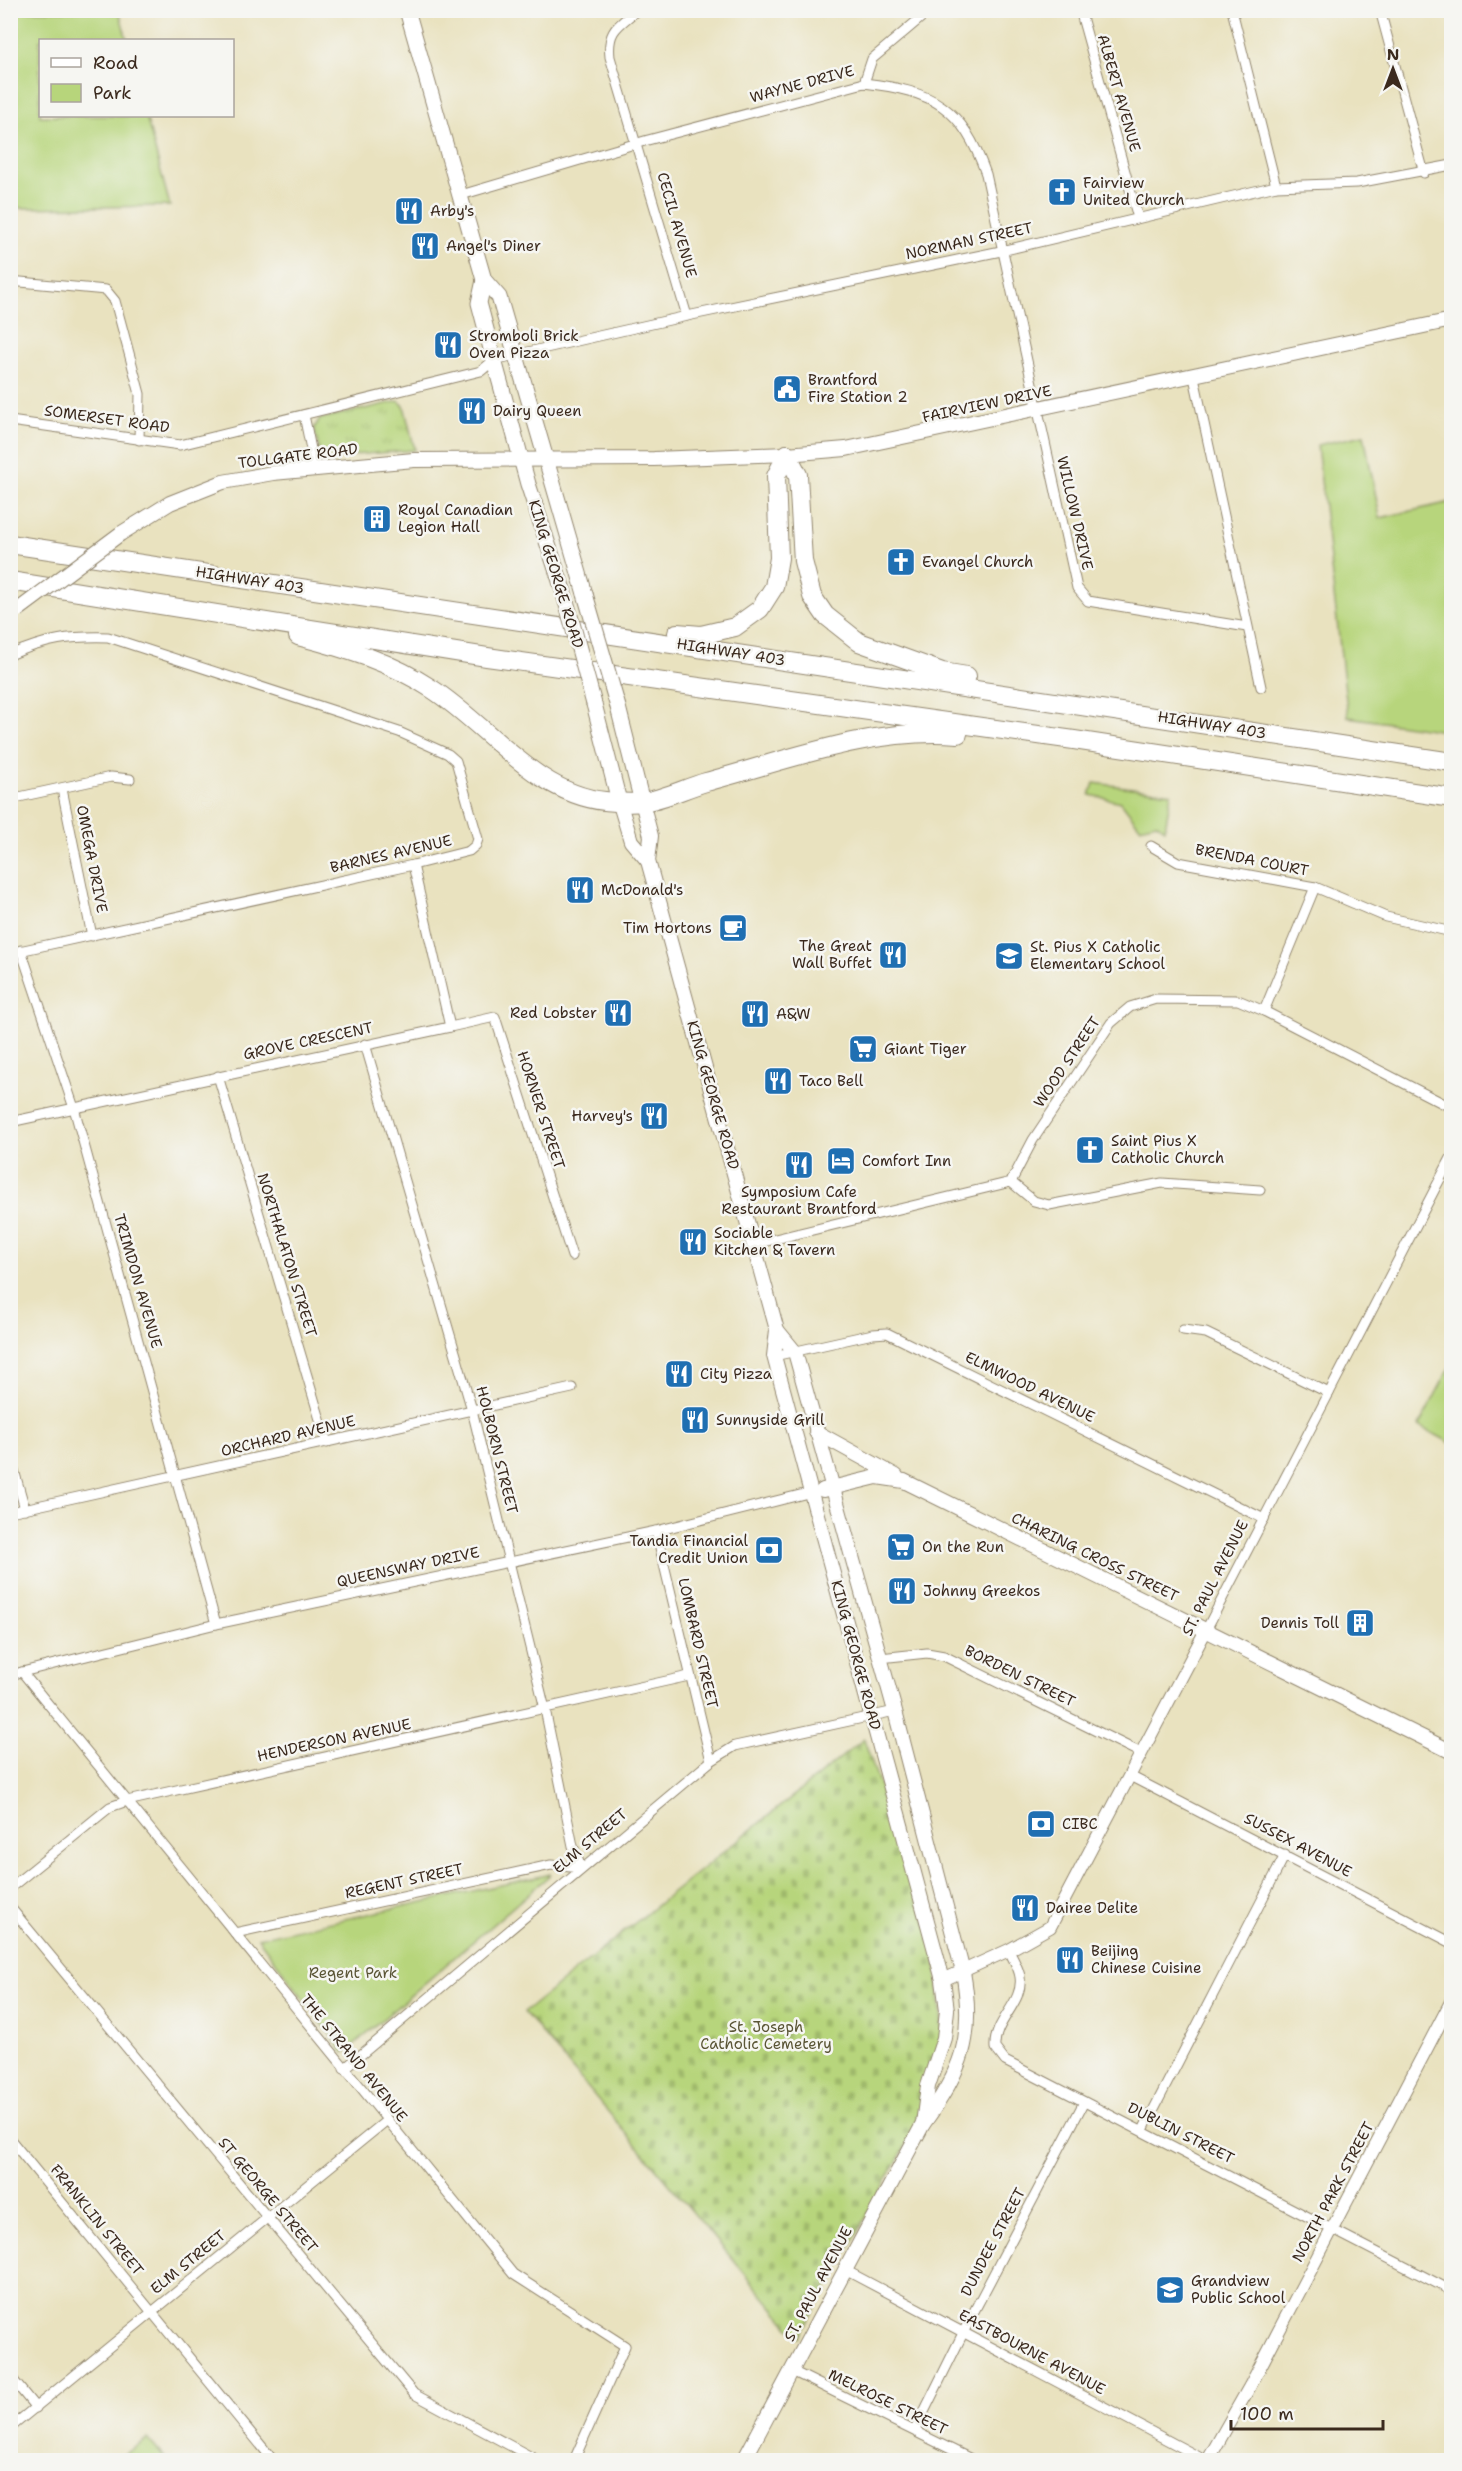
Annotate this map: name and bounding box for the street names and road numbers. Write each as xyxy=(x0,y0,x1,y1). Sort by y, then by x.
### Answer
street label: ALBERT AVENUE xyxy=(1093,32,1145,154)
street label: WAYNE DRIVE xyxy=(748,60,856,108)
street label: CECIL AVENUE xyxy=(652,170,702,280)
street label: NORMAN STREET xyxy=(904,218,1034,264)
street label: FAIRVIEW DRIVE xyxy=(920,381,1054,427)
street label: SOMERSET ROAD xyxy=(43,400,171,438)
street label: TOLLGATE ROAD xyxy=(237,439,359,473)
street label: WILLOW DRIVE xyxy=(1052,454,1098,572)
street label: KING GEORGE ROAD xyxy=(524,497,588,651)
street label: HIGHWAY 403 xyxy=(194,562,306,598)
street label: HIGHWAY 403 xyxy=(675,634,787,670)
street label: HIGHWAY 403 xyxy=(1156,707,1268,743)
street label: OMEGA DRIVE xyxy=(72,803,112,915)
street label: BARNES AVENUE xyxy=(328,830,454,878)
street label: BRENDA COURT xyxy=(1194,839,1310,881)
street label: WOOD STREET xyxy=(1029,1013,1105,1111)
street label: GROVE CRESCENT xyxy=(241,1018,375,1064)
street label: KING GEORGE ROAD xyxy=(682,1018,744,1172)
street label: HORNER STREET xyxy=(512,1048,570,1172)
street label: NORTHALATON STREET xyxy=(253,1171,321,1339)
street label: TRIMDON AVENUE xyxy=(109,1211,167,1351)
street label: ELMWOOD AVENUE xyxy=(962,1347,1098,1427)
street label: HOLBORN STREET xyxy=(471,1384,523,1516)
street label: ORCHARD AVENUE xyxy=(219,1411,357,1461)
street label: CHARING CROSS STREET xyxy=(1008,1508,1182,1606)
street label: ST. PAUL AVENUE xyxy=(1177,1517,1253,1639)
street label: QUEENSWAY DRIVE xyxy=(335,1542,481,1592)
street label: LOMBARD STREET xyxy=(673,1576,723,1710)
street label: KING GEORGE ROAD xyxy=(826,1578,886,1732)
street label: BORDEN STREET xyxy=(961,1640,1079,1712)
street label: HENDERSON AVENUE xyxy=(255,1714,413,1766)
street label: ELM STREET xyxy=(549,1804,631,1878)
street label: SUSSEX AVENUE xyxy=(1241,1808,1355,1882)
street label: REGENT STREET xyxy=(343,1859,465,1903)
street label: THE STRAND AVENUE xyxy=(296,1990,412,2126)
street label: DUBLIN STREET xyxy=(1124,2098,1238,2168)
street label: NORTH PARK STREET xyxy=(1287,2118,1379,2266)
street label: ST GEORGE STREET xyxy=(214,2133,322,2257)
street label: FRANKLIN STREET xyxy=(46,2160,148,2280)
street label: DUNDEE STREET xyxy=(956,2184,1030,2300)
street label: ST. PAUL AVENUE xyxy=(779,2223,857,2345)
street label: ELM STREET xyxy=(146,2225,230,2299)
street label: EASTBOURNE AVENUE xyxy=(955,2305,1109,2399)
street label: MELROSE STREET xyxy=(825,2364,951,2440)

